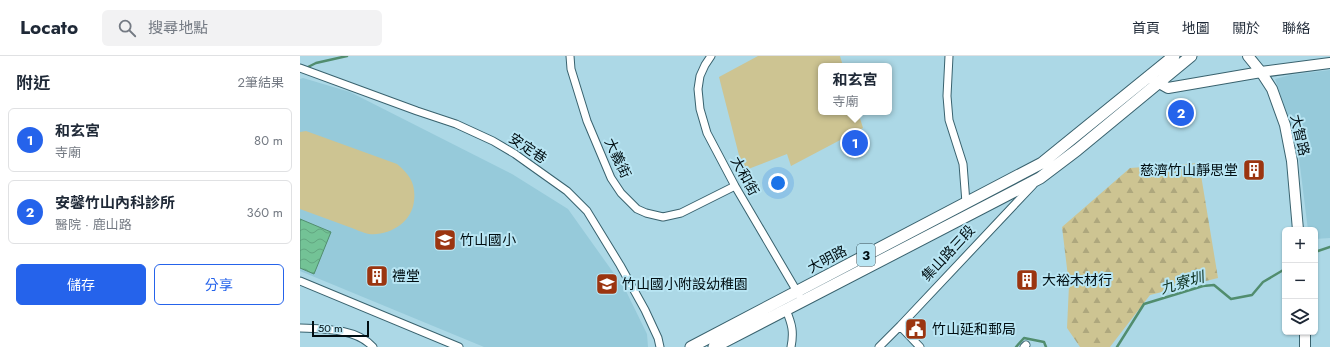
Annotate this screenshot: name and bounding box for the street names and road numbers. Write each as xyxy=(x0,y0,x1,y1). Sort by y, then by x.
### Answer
street label: 大智路 xyxy=(1286,112,1314,158)
street label: 安定巷 xyxy=(505,128,551,168)
street label: 大義街 xyxy=(600,135,636,181)
street label: 大和街 xyxy=(726,153,764,199)
street label: 集山路三段 xyxy=(917,221,979,285)
street label: 大明路 xyxy=(804,240,850,278)
road number: 3 xyxy=(857,244,875,266)

